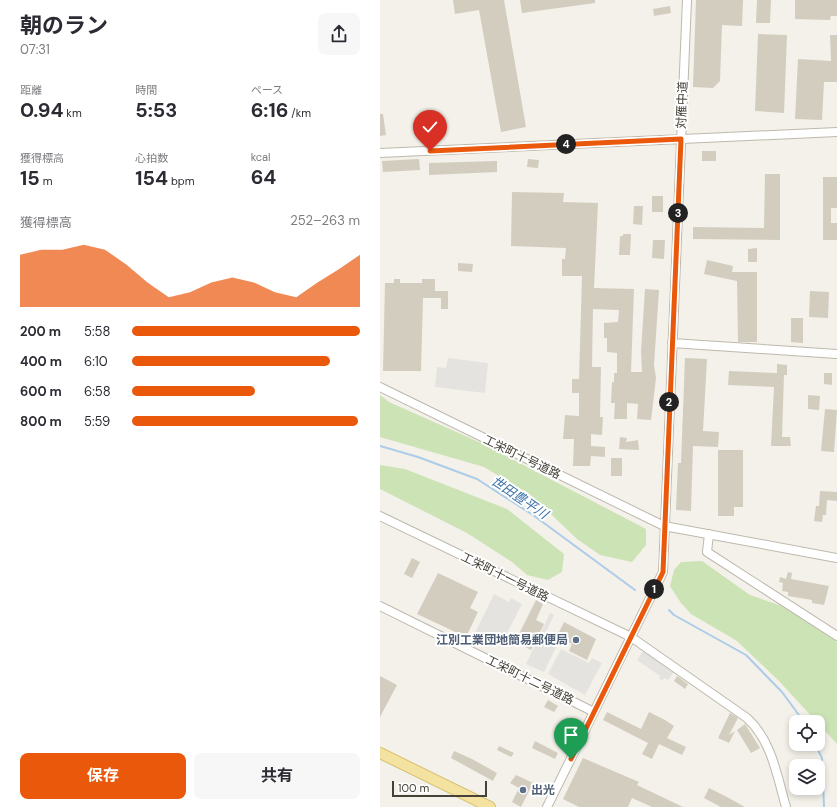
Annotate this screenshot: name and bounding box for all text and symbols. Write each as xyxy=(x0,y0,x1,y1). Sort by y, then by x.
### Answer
text: 朝のラン xyxy=(20,11,108,40)
button: share xyxy=(318,13,360,55)
text: 07:31 xyxy=(20,41,50,58)
street label: 対雁中道 xyxy=(673,81,691,129)
text: 距離 xyxy=(20,83,42,97)
text: 時間 xyxy=(135,83,157,97)
text: ペース xyxy=(251,83,283,97)
text: 0.94 xyxy=(20,97,63,123)
text: 5:53 xyxy=(135,97,177,123)
text: 6:16 xyxy=(251,97,288,123)
text: km xyxy=(63,106,82,120)
text: /km xyxy=(288,106,311,120)
pin xyxy=(413,110,447,151)
icon: check xyxy=(419,116,441,138)
pin: 4 xyxy=(556,134,576,154)
text: 4 xyxy=(562,137,570,151)
text: kcal xyxy=(251,150,271,164)
text: 獲得標高 xyxy=(20,151,64,165)
text: 心拍数 xyxy=(135,151,168,165)
text: 64 xyxy=(251,164,276,190)
text: 15 xyxy=(20,165,40,191)
text: 154 xyxy=(135,165,168,191)
text: m xyxy=(40,174,52,188)
text: bpm xyxy=(168,174,195,188)
pin: 3 xyxy=(668,203,688,223)
text: 3 xyxy=(675,206,681,220)
text: 252–263 m xyxy=(290,212,360,229)
text: 獲得標高 xyxy=(20,214,72,231)
text: 200 m xyxy=(20,323,61,340)
text: 5:58 xyxy=(84,323,110,340)
text: 400 m xyxy=(20,353,62,370)
text: 6:10 xyxy=(84,353,108,370)
text: 600 m xyxy=(20,383,62,400)
text: 6:58 xyxy=(84,383,111,400)
pin: 2 xyxy=(659,392,679,412)
text: 2 xyxy=(666,395,672,409)
text: 800 m xyxy=(20,413,62,430)
text: 5:59 xyxy=(84,413,110,430)
street label: 工栄町十号道路 xyxy=(481,431,563,483)
water label: 世田豊平川 xyxy=(488,472,553,524)
street label: 工栄町十一号道路 xyxy=(458,549,552,605)
pin: 1 xyxy=(644,579,664,599)
text: 1 xyxy=(652,582,656,596)
place label: 江別工業団地簡易郵便局 xyxy=(436,632,568,648)
marker: 江別工業団地簡易郵便局 xyxy=(571,635,581,645)
street label: 工栄町十二号道路 xyxy=(483,652,577,708)
map controls xyxy=(789,715,825,795)
button: locate xyxy=(789,715,825,751)
pin xyxy=(554,718,588,759)
icon: arrive xyxy=(560,724,582,746)
button: 保存 xyxy=(20,753,186,799)
button: 共有 xyxy=(194,753,360,799)
button: layers xyxy=(789,759,825,795)
scale bar xyxy=(392,779,487,798)
text: 100 m xyxy=(398,781,429,795)
place label: 出光 xyxy=(531,782,555,798)
marker: 出光 xyxy=(518,785,528,795)

